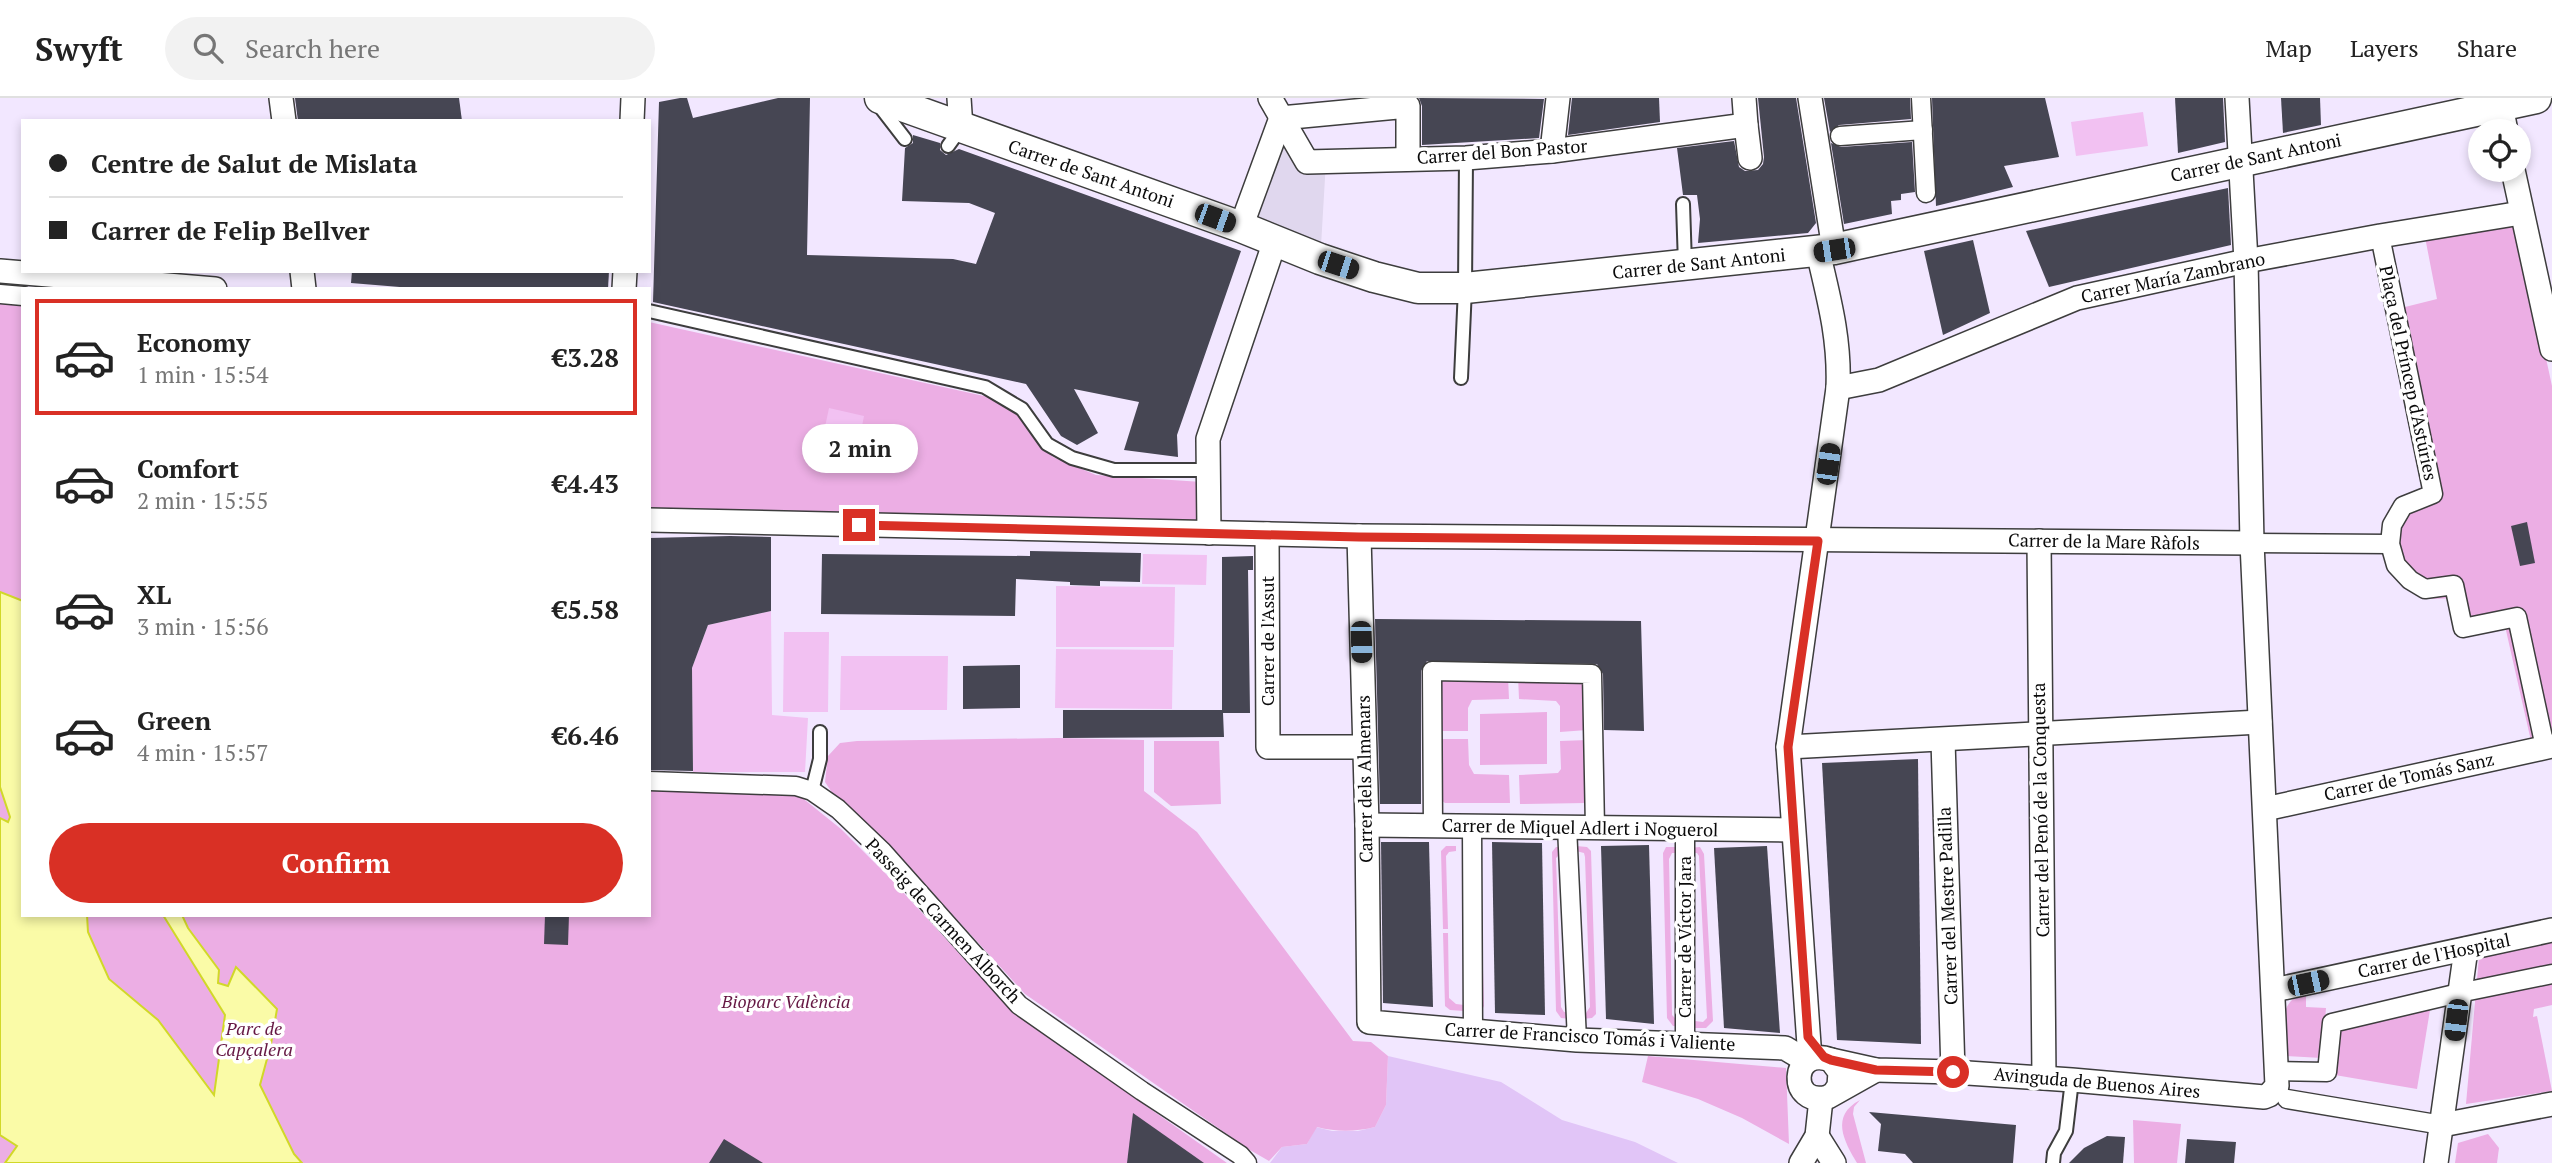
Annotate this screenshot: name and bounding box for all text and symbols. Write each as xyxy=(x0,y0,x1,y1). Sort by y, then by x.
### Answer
search box xyxy=(165,17,655,80)
text: Swyft xyxy=(35,27,123,70)
icon: search xyxy=(189,29,227,67)
text: Search here xyxy=(245,31,380,65)
text: Map xyxy=(2265,32,2312,64)
text: Layers xyxy=(2350,32,2419,64)
text: Share xyxy=(2457,32,2517,64)
map controls xyxy=(2468,119,2531,182)
button: locate xyxy=(2468,119,2531,182)
street label: Carrer de Sant Antoni xyxy=(2168,127,2343,187)
street label: Carrer de Sant Antoni xyxy=(1005,133,1178,213)
street label: Carrer del Bon Pastor xyxy=(1416,133,1588,169)
text: Centre de Salut de Mislata xyxy=(91,146,418,180)
car xyxy=(1192,201,1239,235)
text: Carrer de Felip Bellver xyxy=(91,213,370,247)
car xyxy=(1812,236,1857,264)
street label: Carrer de Sant Antoni xyxy=(1611,242,1787,284)
street label: Carrer María Zambrano xyxy=(2079,246,2267,308)
car xyxy=(1315,249,1362,281)
street label: Plaça del Príncep d'Astúries xyxy=(2374,263,2444,483)
text: Economy xyxy=(137,325,250,359)
icon: car xyxy=(53,326,116,389)
text: €3.28 xyxy=(553,340,619,374)
text: 1 min · 15:54 xyxy=(137,359,269,390)
callout: 2 min xyxy=(801,424,917,472)
text: 2 min xyxy=(829,433,891,464)
car xyxy=(1815,442,1842,486)
text: Comfort xyxy=(137,451,239,485)
icon: car xyxy=(53,452,116,515)
text: €4.43 xyxy=(553,466,619,500)
text: 2 min · 15:55 xyxy=(137,485,269,516)
route end xyxy=(843,509,875,541)
street label: Carrer de la Mare Ràfols xyxy=(2008,527,2200,555)
street label: Carrer de l'Assut xyxy=(1255,576,1279,706)
text: XL xyxy=(137,577,171,611)
icon: car xyxy=(53,578,116,641)
text: €5.58 xyxy=(553,592,619,626)
text: 3 min · 15:56 xyxy=(137,611,269,642)
car xyxy=(1350,621,1373,663)
street label: Carrer del Penó de la Conquesta xyxy=(2026,682,2054,938)
street label: Carrer dels Almenars xyxy=(1351,695,1377,863)
text: Green xyxy=(137,703,211,737)
icon: car xyxy=(53,704,116,767)
text: €6.46 xyxy=(553,718,619,752)
text: 4 min · 15:57 xyxy=(137,737,269,768)
street label: Carrer de Tomás Sanz xyxy=(2322,746,2496,806)
street label: Carrer del Mestre Padilla xyxy=(1932,807,1962,1006)
street label: Carrer de Miquel Adlert i Noguerol xyxy=(1441,813,1719,841)
button: Confirm xyxy=(49,823,623,903)
street label: Passeig de Carmen Alborch xyxy=(861,833,1027,1008)
street label: Carrer de Víctor Jara xyxy=(1672,856,1696,1018)
street label: Carrer de l'Hospital xyxy=(2355,927,2512,983)
car xyxy=(2286,968,2331,998)
park label: Bioparc València xyxy=(721,989,850,1013)
car xyxy=(2444,998,2469,1042)
park label: Parc de Capçalera xyxy=(215,1016,293,1061)
street label: Carrer de Francisco Tomás i Valiente xyxy=(1444,1016,1736,1056)
route start xyxy=(1937,1056,1969,1088)
street label: Avinguda de Buenos Aires xyxy=(1993,1061,2201,1103)

